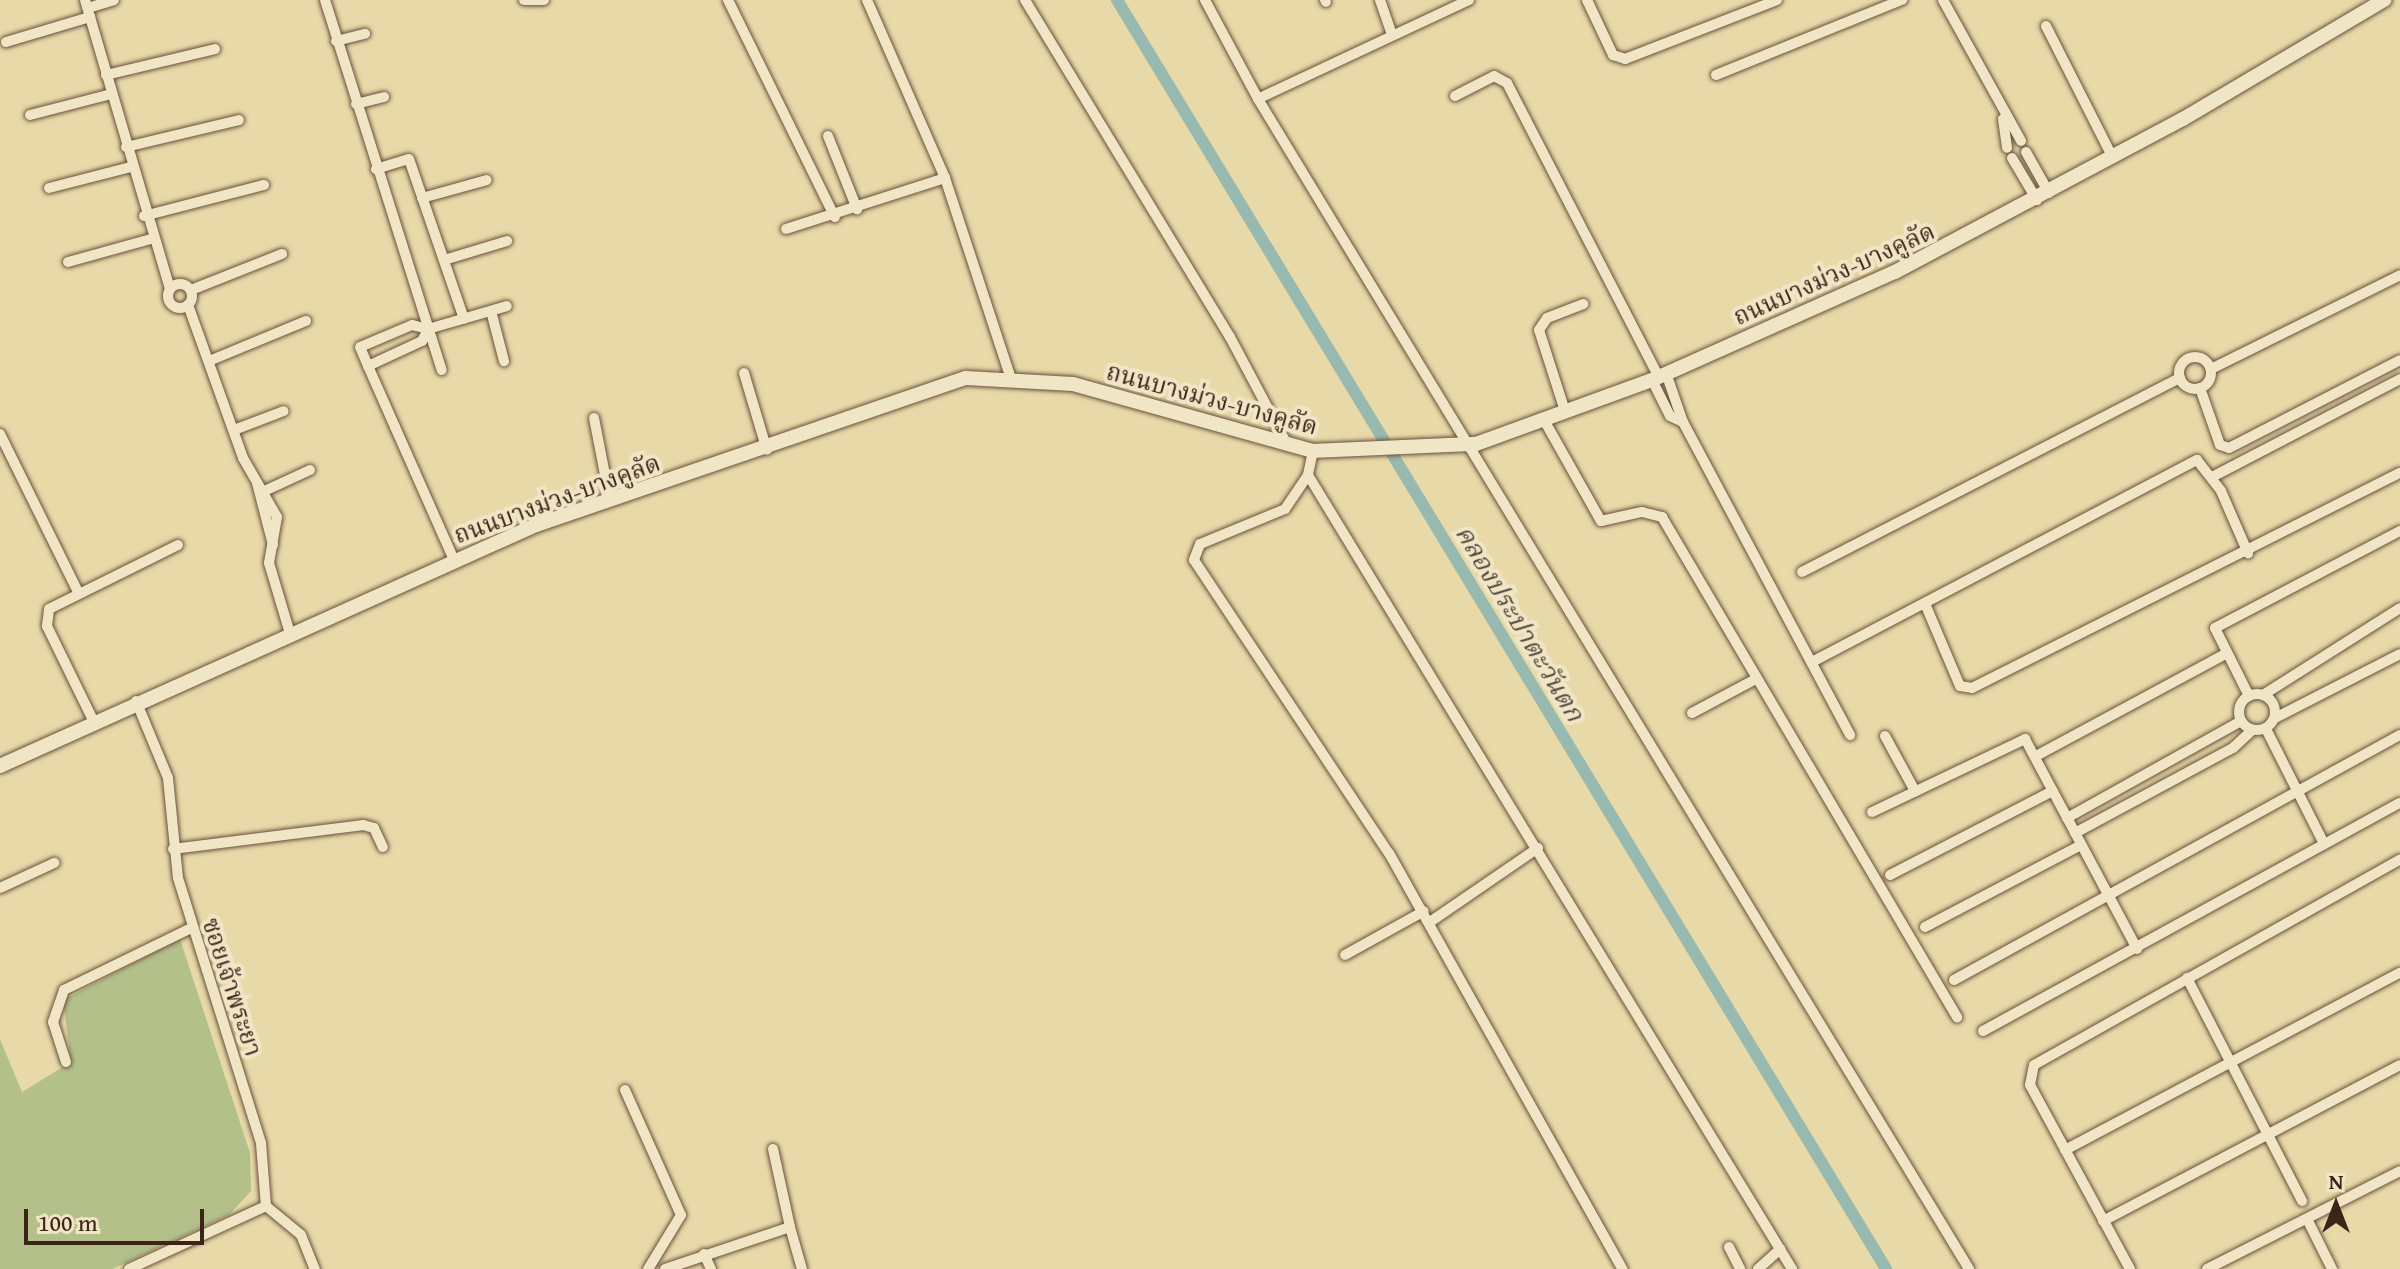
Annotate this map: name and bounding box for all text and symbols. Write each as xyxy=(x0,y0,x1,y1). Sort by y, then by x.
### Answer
street label: ถนนบางม่วง-บางคูลัด xyxy=(1729,217,1939,331)
street label: ถนนบางม่วง-บางคูลัด xyxy=(1103,357,1321,441)
street label: ถนนบางม่วง-บางคูลัด xyxy=(450,448,664,550)
water label: คลองประปาตะวันตก xyxy=(1449,519,1591,727)
street label: ซอยเจ้าพระยา xyxy=(196,914,268,1060)
north arrow xyxy=(2296,1165,2376,1245)
text: N xyxy=(2329,1165,2343,1197)
scale bar xyxy=(28,1193,208,1243)
text: 100 m xyxy=(38,1205,98,1240)

